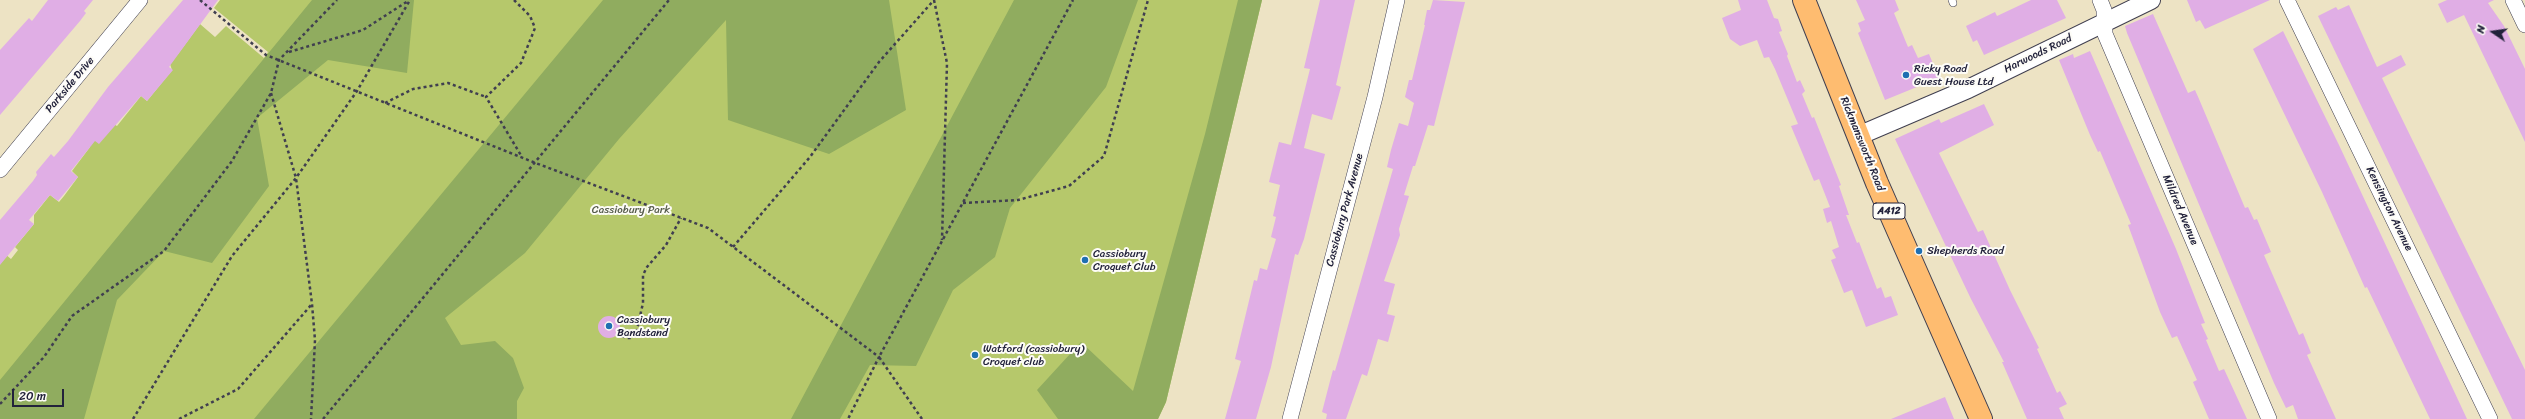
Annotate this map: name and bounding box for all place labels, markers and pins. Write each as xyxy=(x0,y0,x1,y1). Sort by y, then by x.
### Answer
place label: Ricky Road Guest House Ltd xyxy=(1914,62,1993,88)
marker: Ricky Road Guest House Ltd xyxy=(1901,70,1911,80)
place label: Shepherds Road xyxy=(1927,244,2004,258)
marker: Shepherds Road xyxy=(1914,246,1924,256)
place label: Cassiobury Croquet Club xyxy=(1093,247,1156,273)
marker: Cassiobury Croquet Club xyxy=(1080,255,1090,265)
place label: Cassiobury Bandstand xyxy=(617,313,670,339)
marker: Cassiobury Bandstand xyxy=(604,321,614,331)
place label: Watford (cassiobury) Croquet club xyxy=(983,342,1084,368)
marker: Watford (cassiobury) Croquet club xyxy=(970,350,980,360)

